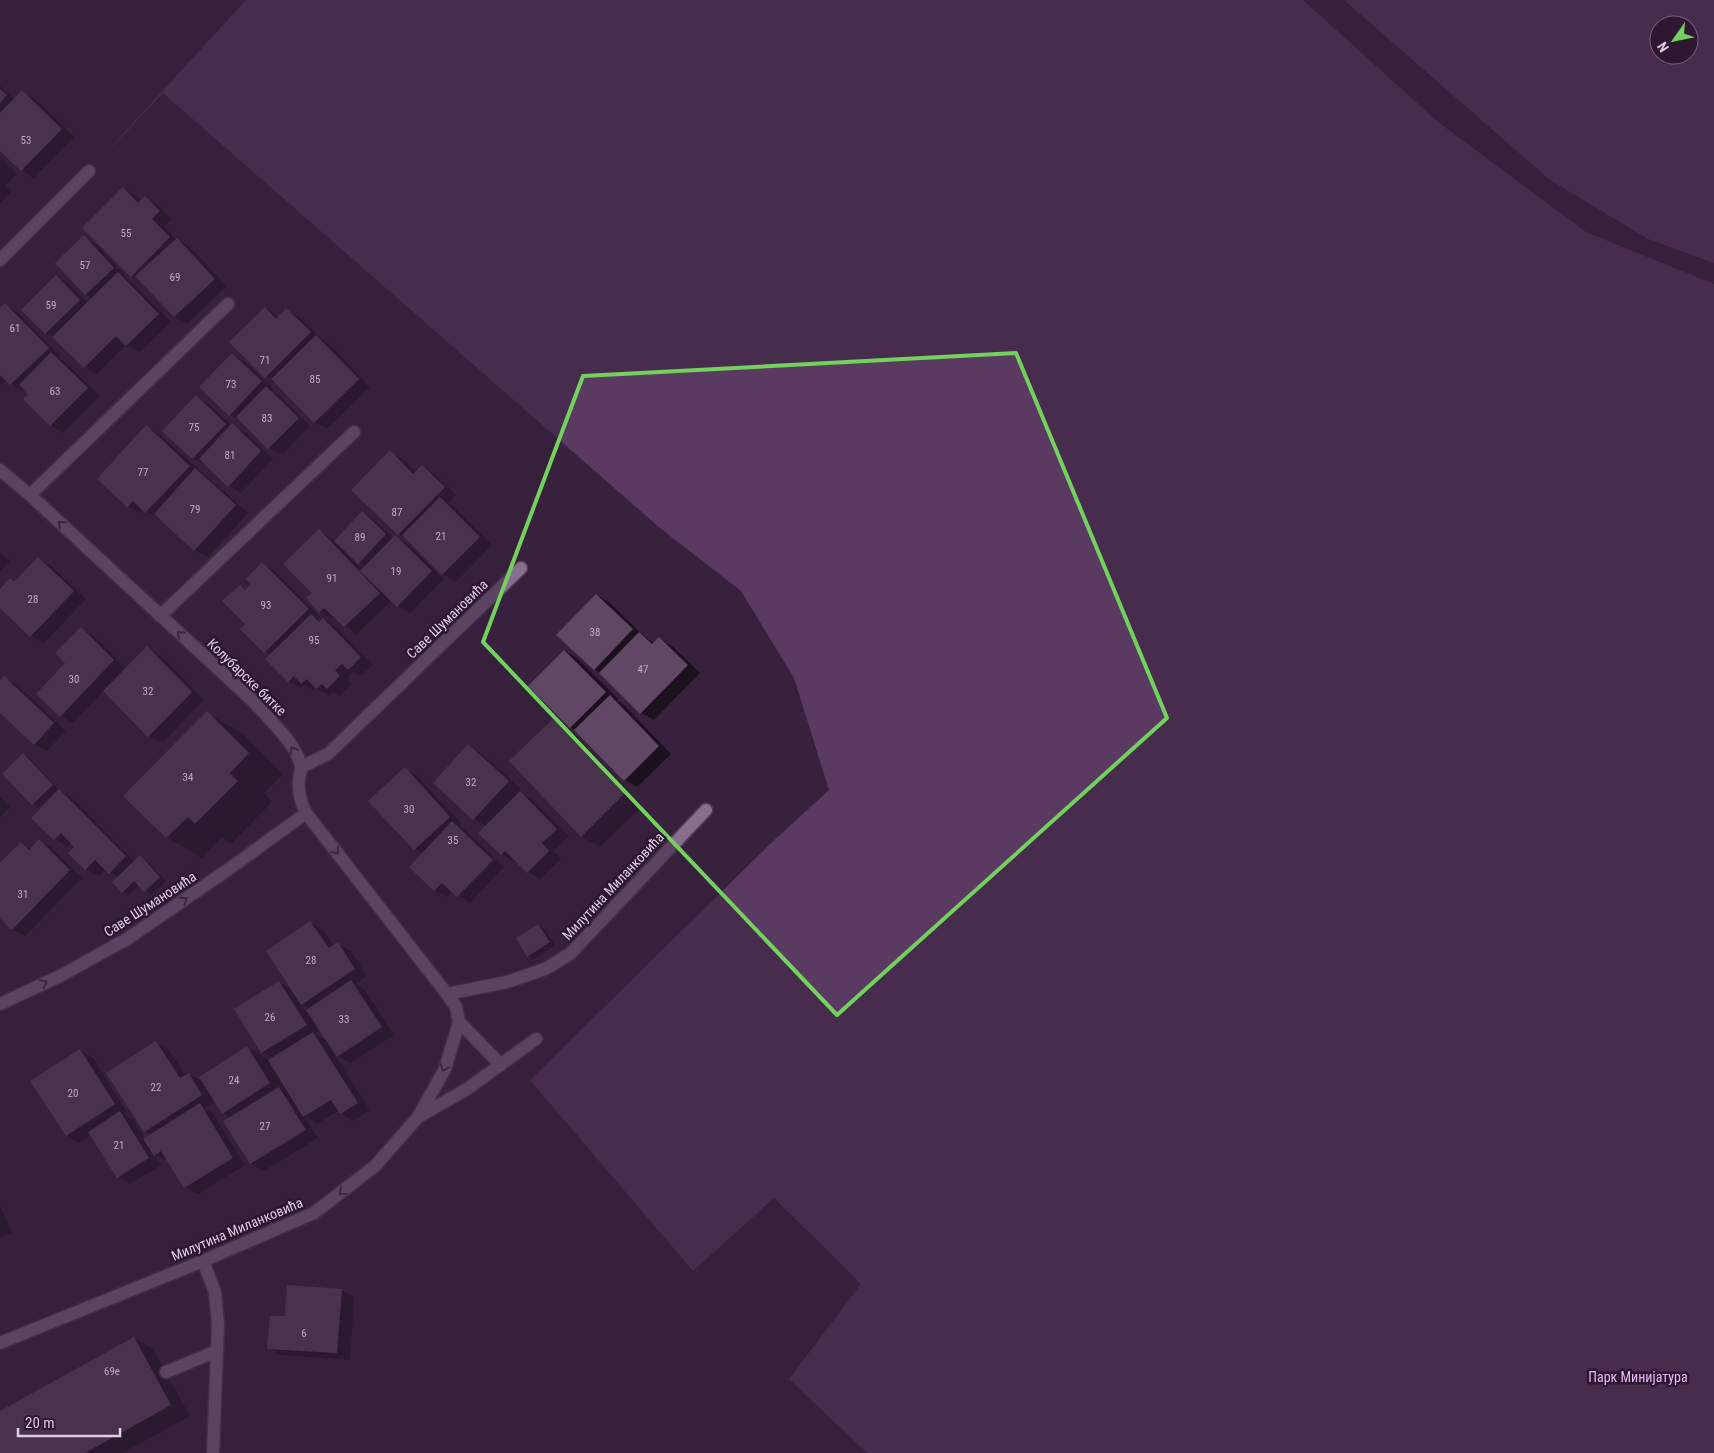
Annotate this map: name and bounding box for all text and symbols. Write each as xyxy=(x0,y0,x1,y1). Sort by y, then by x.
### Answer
north arrow xyxy=(1649,15,1699,65)
text: N xyxy=(1654,39,1672,55)
house number: 53 xyxy=(21,134,31,147)
house number: 55 xyxy=(121,227,131,240)
house number: 57 xyxy=(80,259,90,272)
house number: 69 xyxy=(170,271,180,284)
house number: 59 xyxy=(46,299,56,312)
house number: 61 xyxy=(10,322,20,335)
house number: 71 xyxy=(260,354,270,367)
house number: 85 xyxy=(310,373,320,386)
house number: 73 xyxy=(226,378,236,391)
house number: 63 xyxy=(50,385,60,398)
house number: 83 xyxy=(262,412,272,425)
house number: 75 xyxy=(189,421,199,434)
house number: 81 xyxy=(225,449,235,462)
house number: 77 xyxy=(138,466,148,479)
house number: 79 xyxy=(190,503,200,516)
house number: 87 xyxy=(392,506,402,519)
one-way arrow xyxy=(58,521,67,530)
house number: 21 xyxy=(436,530,446,543)
house number: 89 xyxy=(355,531,365,544)
house number: 19 xyxy=(391,565,401,578)
house number: 91 xyxy=(327,572,337,585)
street label: Саве Шумановића xyxy=(403,576,491,662)
house number: 28 xyxy=(28,593,38,606)
house number: 93 xyxy=(261,599,271,612)
house number: 38 xyxy=(590,626,600,639)
one-way arrow xyxy=(177,631,186,640)
house number: 95 xyxy=(309,634,319,647)
street label: Колубарске битке xyxy=(204,635,290,719)
house number: 47 xyxy=(638,663,648,676)
house number: 30 xyxy=(69,673,79,686)
house number: 32 xyxy=(143,685,153,698)
one-way arrow xyxy=(289,747,299,756)
house number: 34 xyxy=(183,771,194,784)
house number: 32 xyxy=(466,776,476,789)
house number: 30 xyxy=(404,803,414,816)
street label: Милутина Миланковића xyxy=(559,829,667,943)
house number: 35 xyxy=(448,834,458,847)
one-way arrow xyxy=(331,845,339,854)
street label: Саве Шумановића xyxy=(101,868,199,940)
house number: 31 xyxy=(18,888,28,901)
one-way arrow xyxy=(178,897,187,906)
house number: 28 xyxy=(306,954,316,967)
one-way arrow xyxy=(39,979,48,990)
house number: 26 xyxy=(265,1011,275,1024)
house number: 33 xyxy=(339,1013,349,1026)
one-way arrow xyxy=(440,1063,450,1072)
house number: 24 xyxy=(229,1074,240,1087)
house number: 22 xyxy=(151,1081,161,1094)
house number: 20 xyxy=(68,1087,78,1100)
house number: 27 xyxy=(260,1120,270,1133)
house number: 21 xyxy=(114,1139,124,1152)
one-way arrow xyxy=(338,1186,347,1195)
street label: Милутина Миланковића xyxy=(169,1194,305,1264)
house number: 6 xyxy=(301,1327,307,1340)
house number: 69e xyxy=(104,1365,120,1378)
park label: Парк Минијатура xyxy=(1588,1369,1688,1385)
scale bar xyxy=(18,1406,120,1438)
text: 20 m xyxy=(25,1414,55,1432)

